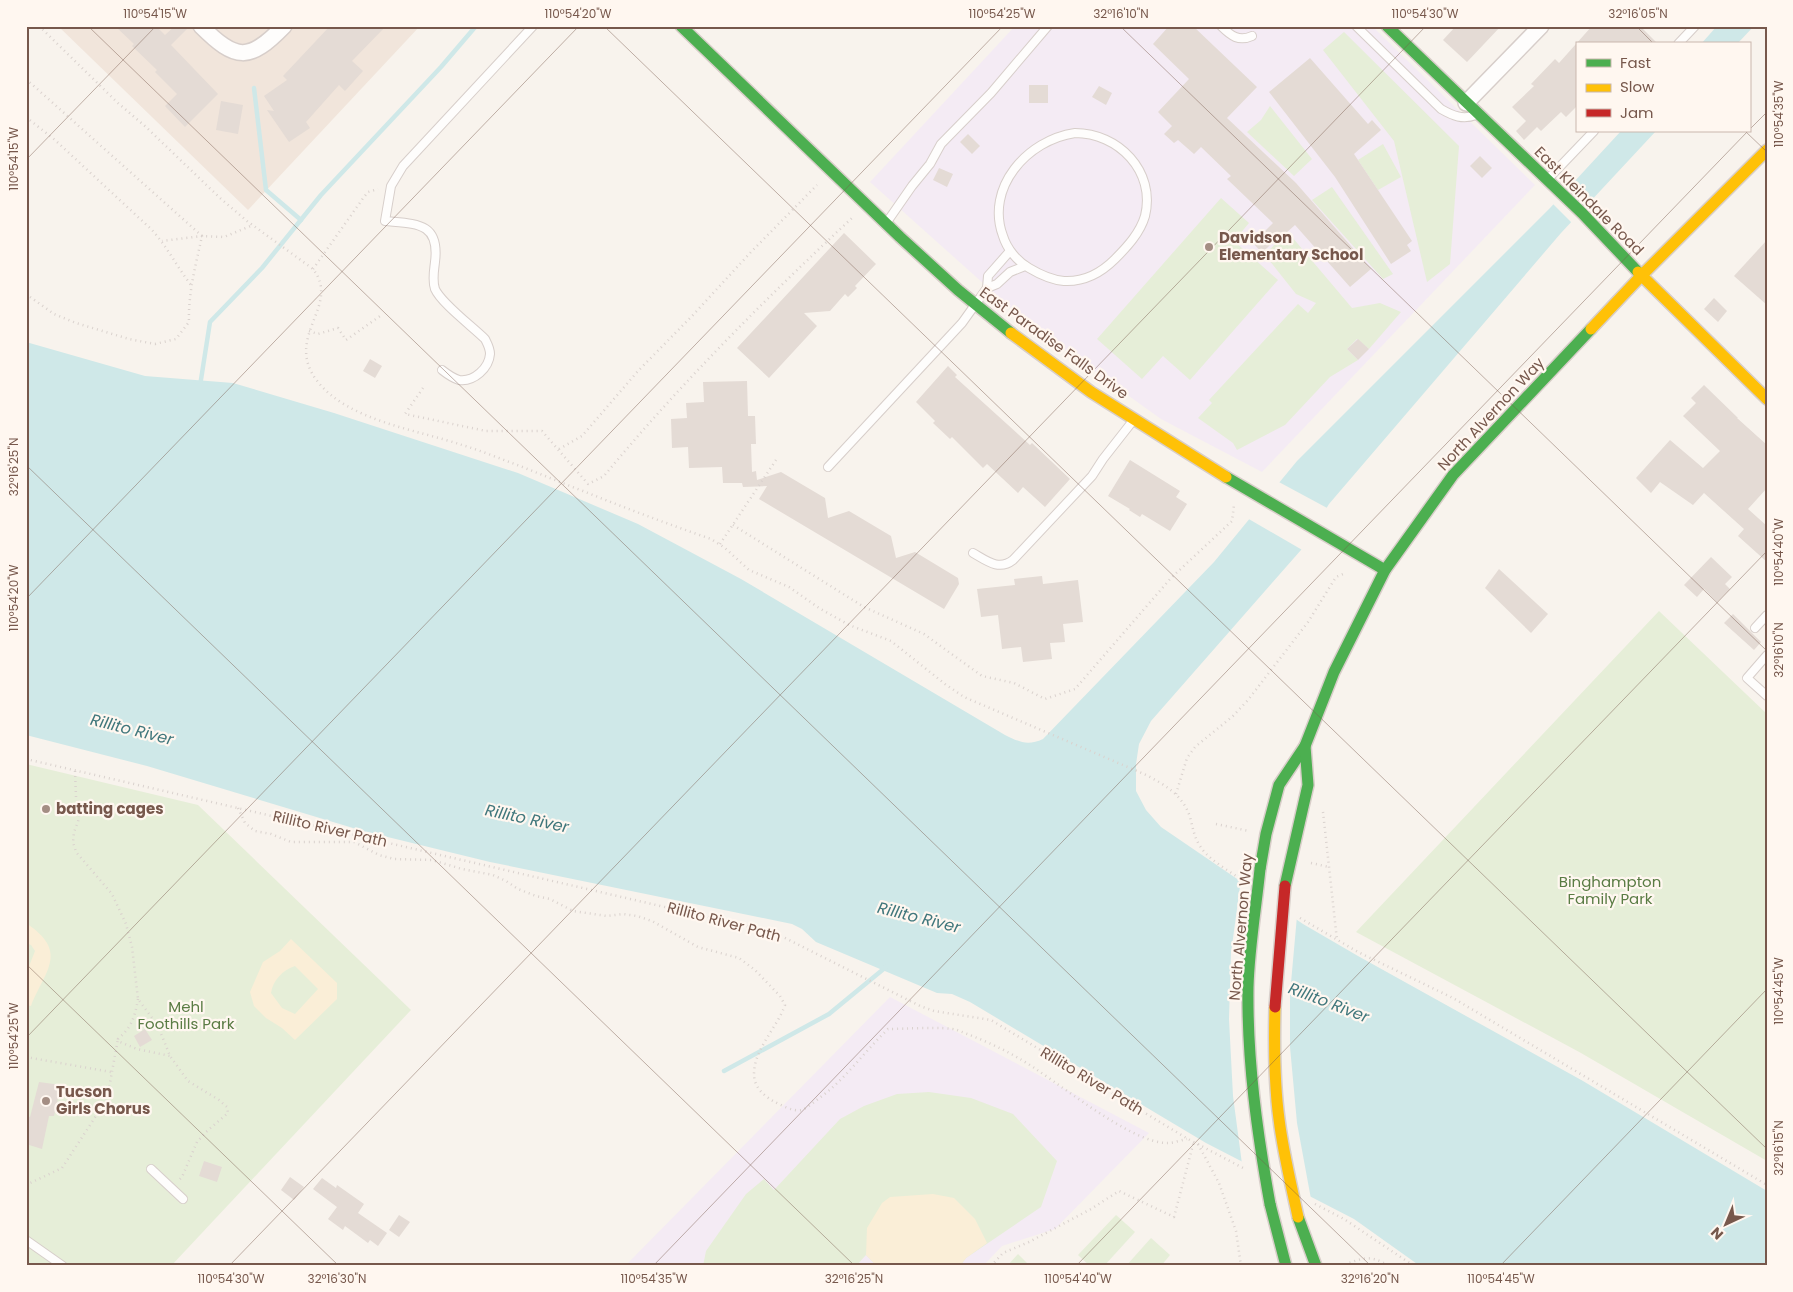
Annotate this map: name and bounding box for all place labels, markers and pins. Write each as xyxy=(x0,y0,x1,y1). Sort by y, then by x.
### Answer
place label: Davidson Elementary School xyxy=(1219,227,1363,265)
marker: Davidson Elementary School xyxy=(1203,241,1215,253)
place label: batting cages xyxy=(56,798,164,819)
marker: batting cages xyxy=(40,803,52,815)
place label: Tucson Girls Chorus xyxy=(56,1081,150,1119)
marker: Tucson Girls Chorus xyxy=(40,1095,52,1107)

